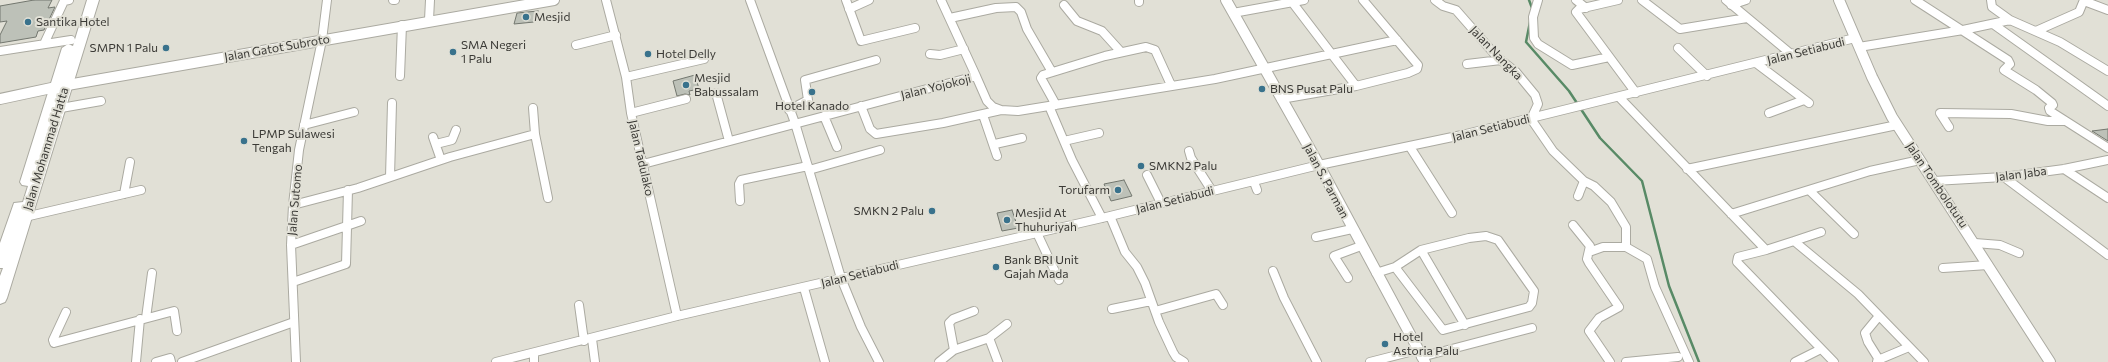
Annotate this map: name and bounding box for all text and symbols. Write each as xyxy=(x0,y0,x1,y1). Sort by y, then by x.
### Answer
place label: Mesjid xyxy=(534,10,570,24)
marker: Mesjid xyxy=(521,12,531,22)
place label: Santika Hotel xyxy=(36,15,110,29)
marker: Santika Hotel xyxy=(23,17,33,27)
street label: Jalan Nangka xyxy=(1467,23,1525,83)
street label: Jalan Gatot Subroto xyxy=(223,32,331,64)
street label: Jalan Setiabudi xyxy=(1766,34,1846,68)
place label: SMA Negeri 1 Palu xyxy=(461,38,526,66)
place label: SMPN 1 Palu xyxy=(90,41,158,55)
marker: SMPN 1 Palu xyxy=(161,43,171,53)
marker: SMA Negeri 1 Palu xyxy=(448,47,458,57)
place label: Hotel Delly xyxy=(656,47,716,61)
marker: Hotel Delly xyxy=(643,49,653,59)
place label: Mesjid Babussalam xyxy=(694,71,759,99)
street label: Jalan Yojokoji xyxy=(899,71,973,103)
marker: Mesjid Babussalam xyxy=(681,80,691,90)
place label: BNS Pusat Palu xyxy=(1270,82,1353,96)
marker: BNS Pusat Palu xyxy=(1257,84,1267,94)
street label: Jalan Mohammad Hatta xyxy=(20,86,72,212)
marker: Hotel Kanado xyxy=(807,87,817,97)
place label: Hotel Kanado xyxy=(775,99,849,113)
street label: Jalan Setiabudi xyxy=(1451,111,1531,145)
street label: Jalan Tadulako xyxy=(625,119,657,197)
place label: LPMP Sulawesi Tengah xyxy=(252,127,335,155)
marker: LPMP Sulawesi Tengah xyxy=(239,136,249,146)
street label: Jalan Tombolotutu xyxy=(1903,139,1971,231)
street label: Jalan S. Parman xyxy=(1300,141,1352,221)
place label: SMKN2 Palu xyxy=(1149,159,1217,173)
marker: SMKN2 Palu xyxy=(1136,161,1146,171)
street label: Jalan Sutomo xyxy=(285,164,305,236)
street label: Jalan Jaba xyxy=(1995,164,2047,184)
place label: Torufarm xyxy=(1058,183,1110,197)
street label: Jalan Setiabudi xyxy=(1135,183,1215,217)
marker: Torufarm xyxy=(1113,185,1123,195)
place label: SMKN 2 Palu xyxy=(854,204,924,218)
marker: SMKN 2 Palu xyxy=(927,206,937,216)
place label: Mesjid At Thuhuriyah xyxy=(1015,206,1077,234)
marker: Mesjid At Thuhuriyah xyxy=(1002,215,1012,225)
place label: Bank BRI Unit Gajah Mada xyxy=(1004,253,1079,281)
street label: Jalan Setiabudi xyxy=(820,257,900,291)
marker: Bank BRI Unit Gajah Mada xyxy=(991,262,1001,272)
place label: Hotel Astoria Palu xyxy=(1393,330,1459,358)
marker: Hotel Astoria Palu xyxy=(1380,339,1390,349)

